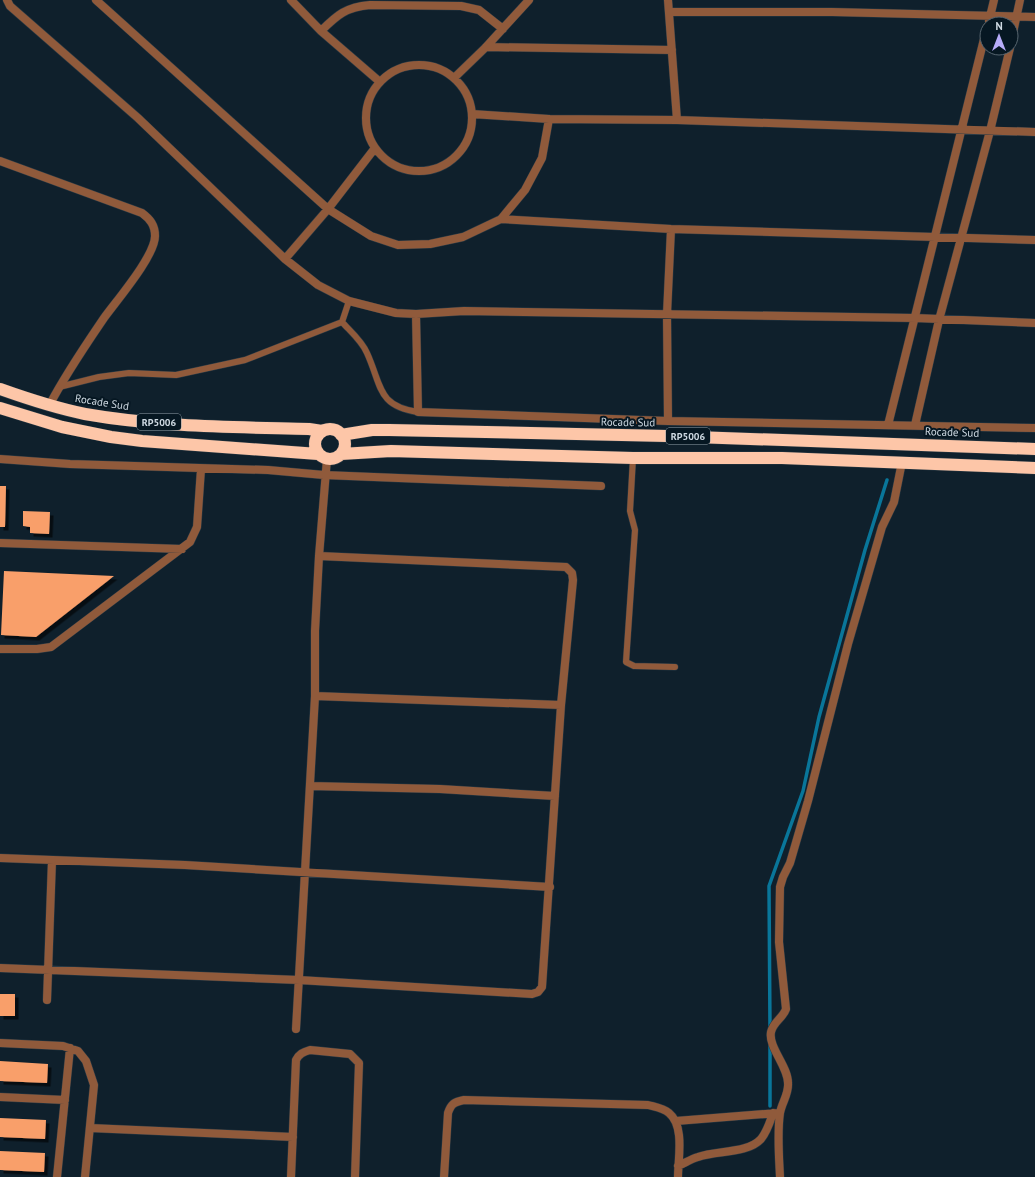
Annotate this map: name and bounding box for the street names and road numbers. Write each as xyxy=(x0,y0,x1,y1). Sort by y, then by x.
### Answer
street label: Rocade Sud xyxy=(74,391,130,413)
road number: RP5006 xyxy=(137,414,181,430)
street label: Rocade Sud xyxy=(601,415,655,429)
street label: Rocade Sud xyxy=(925,424,980,440)
road number: RP5006 xyxy=(666,428,710,444)

